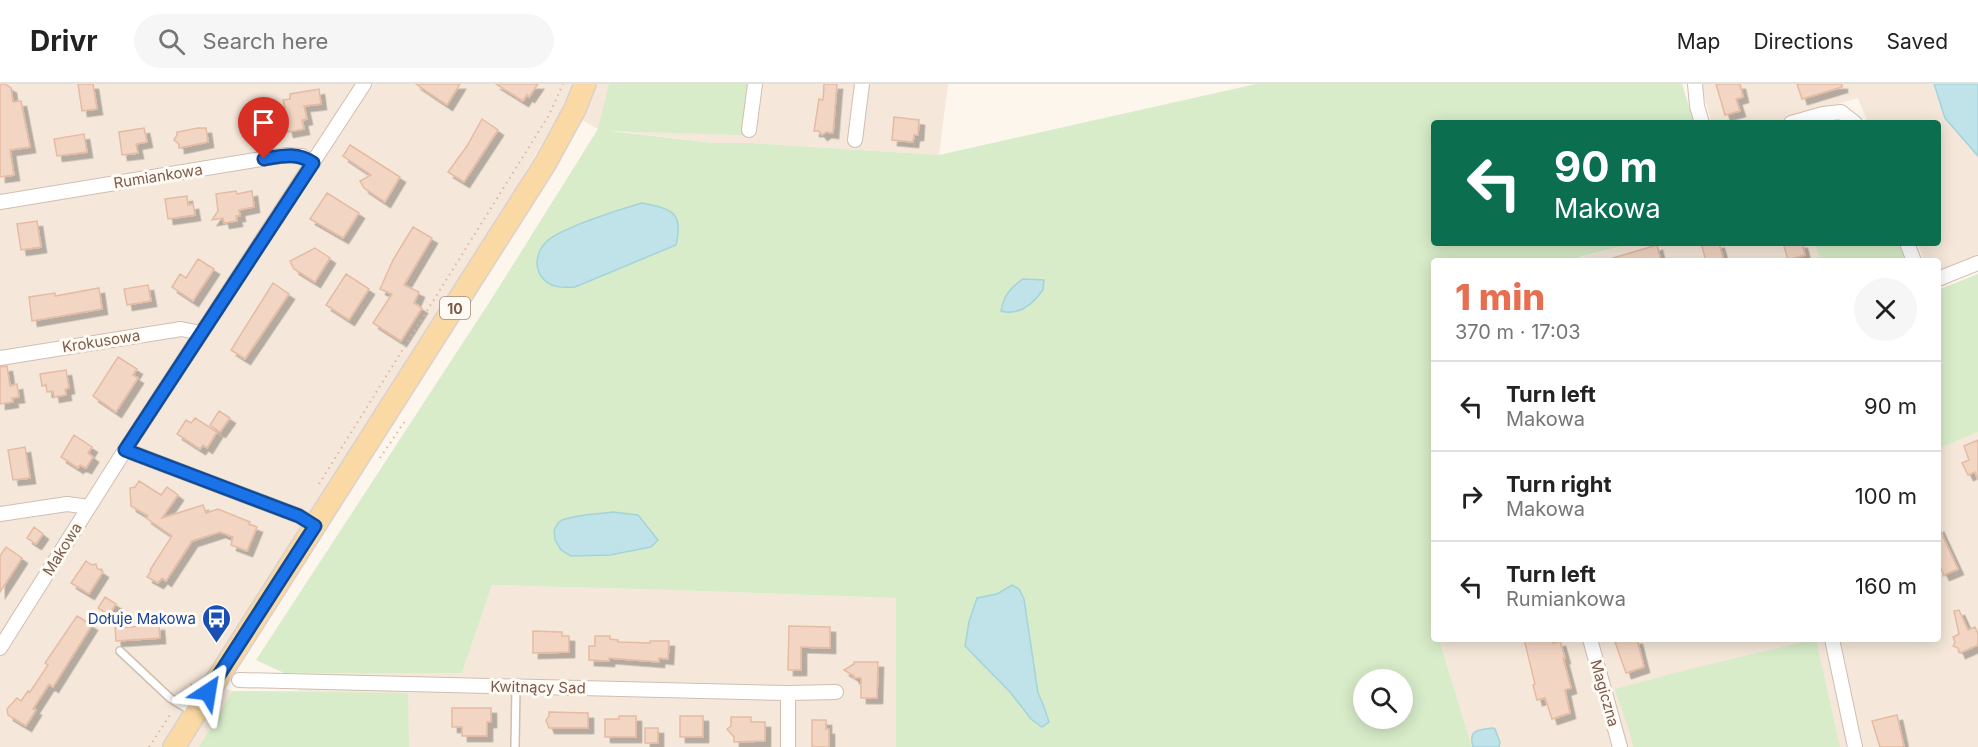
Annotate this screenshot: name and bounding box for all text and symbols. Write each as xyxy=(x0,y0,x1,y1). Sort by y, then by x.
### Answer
search box xyxy=(134,14,554,68)
text: Drivr xyxy=(30,24,98,58)
icon: search xyxy=(155,25,188,58)
text: Search here xyxy=(203,28,328,54)
text: Map xyxy=(1677,29,1720,54)
text: Directions xyxy=(1753,29,1854,54)
text: Saved xyxy=(1887,29,1948,54)
pin xyxy=(238,97,289,159)
icon: arrive xyxy=(247,106,280,139)
text: 90 m xyxy=(1554,141,1658,192)
icon: left xyxy=(1455,144,1533,222)
street label: Rumiankowa xyxy=(112,160,204,192)
text: Makowa xyxy=(1554,192,1661,225)
text: 1 min xyxy=(1455,275,1545,319)
button: close xyxy=(1854,278,1917,341)
road number: 10 xyxy=(440,297,470,319)
text: 370 m · 17:03 xyxy=(1455,320,1581,344)
street label: Krokusowa xyxy=(61,325,141,357)
text: Turn left xyxy=(1506,381,1596,407)
icon: left xyxy=(1455,390,1488,423)
text: 90 m xyxy=(1864,393,1917,419)
text: Makowa xyxy=(1506,407,1585,431)
text: Turn right xyxy=(1506,471,1612,497)
icon: right xyxy=(1455,480,1488,513)
text: 100 m xyxy=(1855,483,1917,509)
text: Makowa xyxy=(1506,497,1585,521)
street label: Makowa xyxy=(38,519,86,579)
text: Turn left xyxy=(1506,561,1596,587)
icon: left xyxy=(1455,570,1488,603)
text: 160 m xyxy=(1855,573,1917,599)
text: Rumiankowa xyxy=(1506,587,1626,611)
bus stop icon: Dołuje Makowa xyxy=(201,602,233,644)
place label: Dołuje Makowa xyxy=(88,609,196,628)
street label: Magiczna xyxy=(1586,657,1624,729)
position arrow xyxy=(176,660,240,724)
map controls xyxy=(1353,669,1413,729)
button: search xyxy=(1353,669,1413,729)
street label: Kwitnący Sad xyxy=(490,677,586,697)

